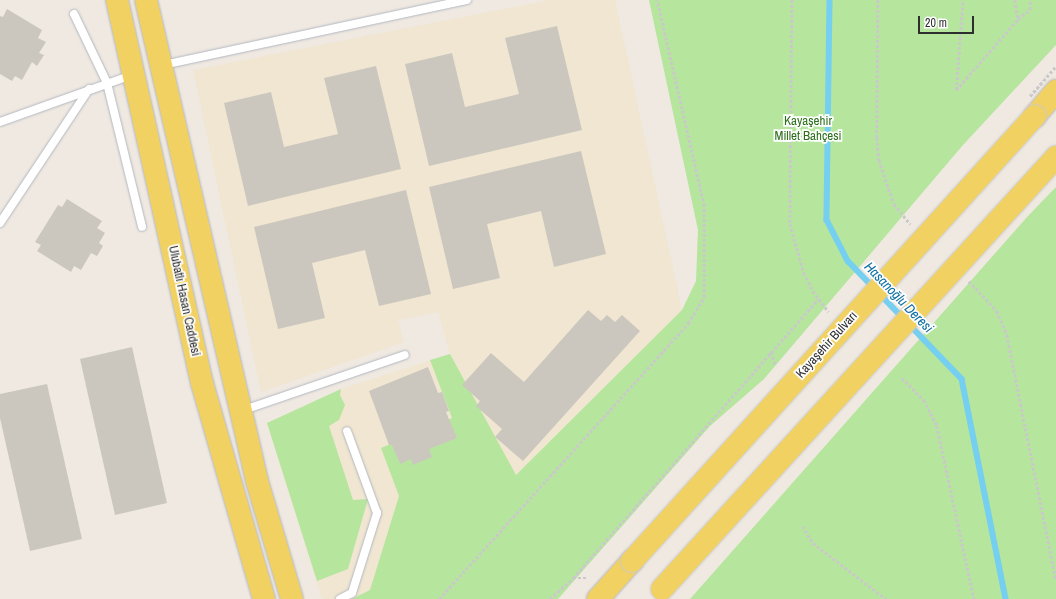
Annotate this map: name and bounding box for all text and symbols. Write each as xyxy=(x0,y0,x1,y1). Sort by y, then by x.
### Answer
scale bar xyxy=(920,8,976,34)
text: 20 m xyxy=(925,15,947,31)
park label: Kayaşehir Millet Bahçesi xyxy=(775,114,841,145)
street label: Ulubatlı Hasan Caddesi xyxy=(165,244,203,358)
water label: Hasanoğlu Deresi xyxy=(861,258,937,336)
street label: Kayaşehir Bulvarı xyxy=(793,309,861,381)

